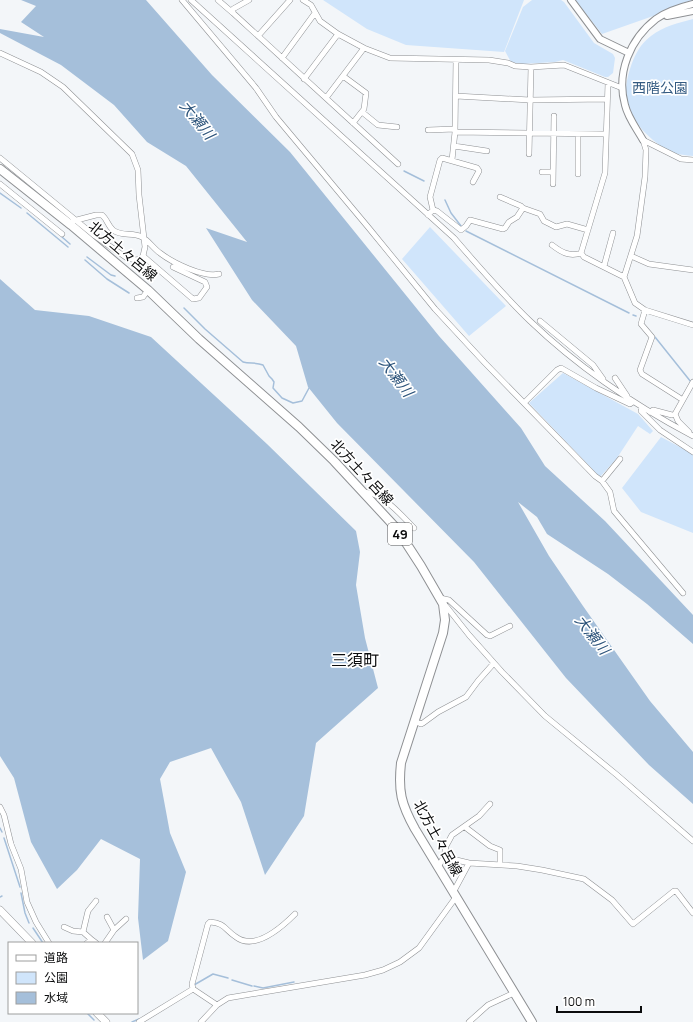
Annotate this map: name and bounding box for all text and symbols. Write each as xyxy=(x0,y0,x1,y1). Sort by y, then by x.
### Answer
park label: 西階公園 xyxy=(632,78,688,97)
water label: 大瀬川 xyxy=(175,96,221,145)
street label: 北方土々呂線 xyxy=(85,216,162,285)
water label: 大瀬川 xyxy=(374,352,420,403)
street label: 北方土々呂線 xyxy=(327,434,398,509)
road number: 49 xyxy=(388,523,412,545)
water label: 大瀬川 xyxy=(570,610,616,660)
district label: 三須町 xyxy=(331,649,379,671)
street label: 北方土々呂線 xyxy=(410,796,467,879)
legend xyxy=(8,942,138,1014)
text: 道路 xyxy=(44,949,68,966)
text: 公園 xyxy=(44,969,68,986)
scale bar xyxy=(557,988,641,1014)
text: 水域 xyxy=(44,989,68,1006)
text: 100 m xyxy=(563,993,595,1010)

